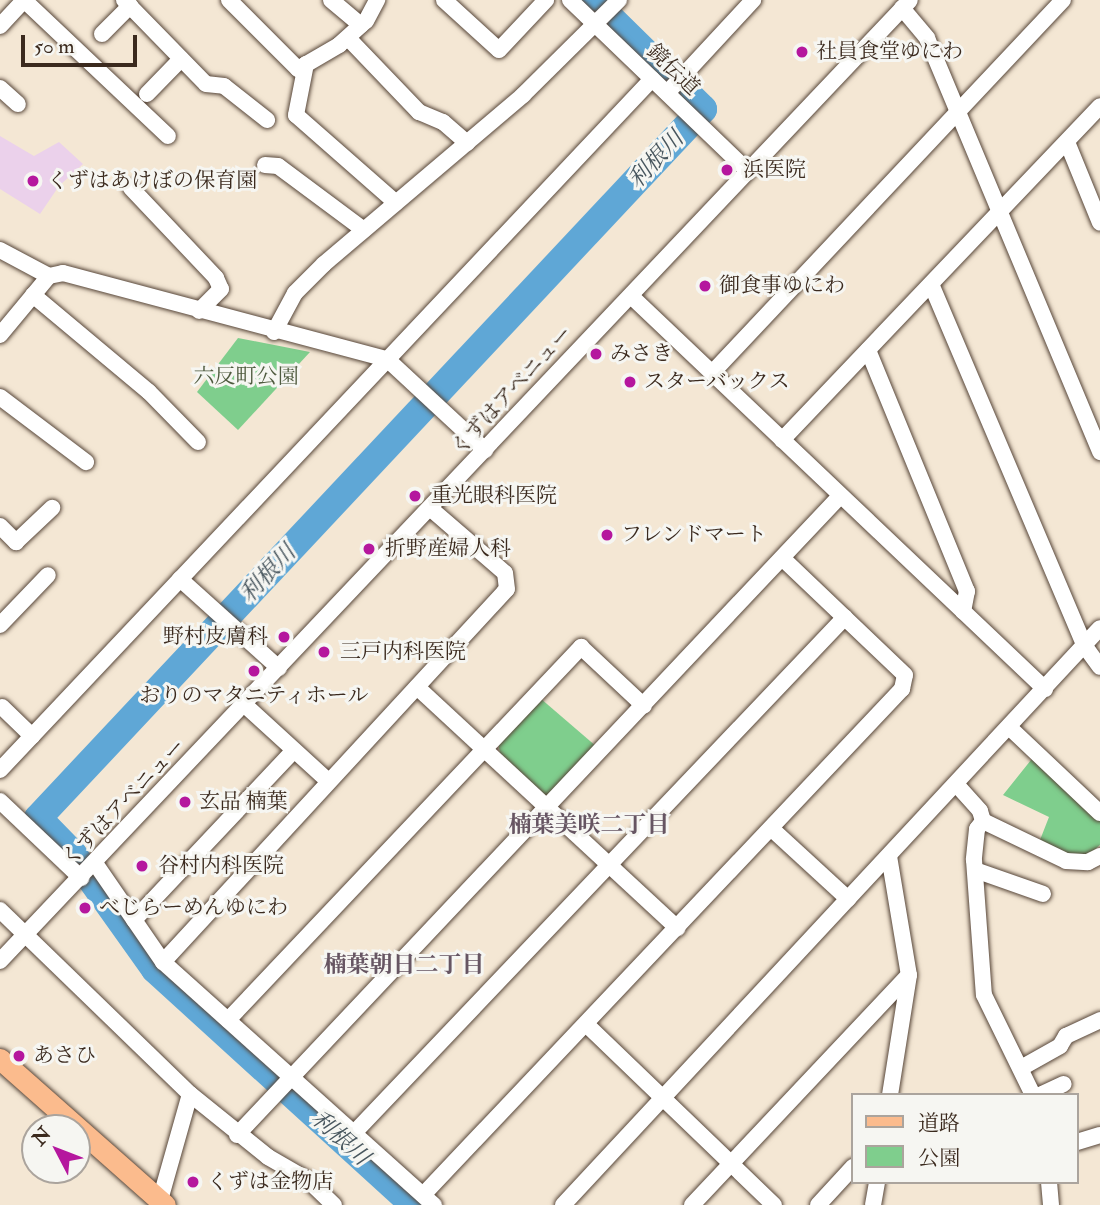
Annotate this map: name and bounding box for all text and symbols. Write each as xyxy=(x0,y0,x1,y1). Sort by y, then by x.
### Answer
scale bar xyxy=(24,21,140,65)
text: 50 m xyxy=(34,33,75,60)
street label: 鏡伝道 xyxy=(642,39,704,101)
place label: 社員食堂ゆにわ xyxy=(816,39,963,65)
marker: 社員食堂ゆにわ xyxy=(794,44,810,60)
water label: 利根川 xyxy=(622,125,690,195)
place label: 浜医院 xyxy=(743,157,806,183)
marker: 浜医院 xyxy=(717,160,737,180)
place label: くずはあけぼの保育園 xyxy=(47,168,257,194)
marker: くずはあけぼの保育園 xyxy=(25,173,41,189)
place label: 御食事ゆにわ xyxy=(719,273,845,299)
marker: 御食事ゆにわ xyxy=(697,278,713,294)
street label: くずはアベニュー xyxy=(445,321,579,461)
place label: みさき xyxy=(610,341,673,367)
marker: みさき xyxy=(588,346,604,362)
park label: 六反町公園 xyxy=(194,364,298,390)
place label: スターバックス xyxy=(644,369,791,395)
marker: スターバックス xyxy=(622,374,638,390)
place label: 重光眼科医院 xyxy=(431,483,557,509)
marker: 重光眼科医院 xyxy=(405,486,425,506)
place label: フレンドマート xyxy=(621,522,768,548)
marker: フレンドマート xyxy=(599,527,615,543)
place label: 折野産婦人科 xyxy=(385,536,511,562)
water label: 利根川 xyxy=(234,539,302,609)
marker: 折野産婦人科 xyxy=(359,539,379,559)
place label: 野村皮膚科 xyxy=(163,624,268,650)
marker: 野村皮膚科 xyxy=(274,627,294,647)
place label: 三戸内科医院 xyxy=(340,639,466,665)
marker: 三戸内科医院 xyxy=(314,642,334,662)
marker: おりのマタニティホール xyxy=(244,661,264,681)
place label: おりのマタニティホール xyxy=(139,683,369,709)
street label: くずはアベニュー xyxy=(57,734,191,872)
place label: 玄品 楠葉 xyxy=(199,789,287,815)
marker: 玄品 楠葉 xyxy=(177,794,193,810)
district label: 楠葉美咲二丁目 xyxy=(509,811,669,839)
place label: 谷村内科医院 xyxy=(158,853,284,879)
marker: 谷村内科医院 xyxy=(132,856,152,876)
place label: べじらーめんゆにわ xyxy=(99,895,288,921)
marker: べじらーめんゆにわ xyxy=(77,900,93,916)
district label: 楠葉朝日二丁目 xyxy=(324,951,484,979)
place label: あさひ xyxy=(33,1043,96,1069)
marker: あさひ xyxy=(11,1048,27,1064)
legend xyxy=(852,1093,1079,1184)
water label: 利根川 xyxy=(305,1105,375,1171)
text: 道路 xyxy=(918,1110,960,1137)
north arrow xyxy=(21,1114,91,1184)
text: N xyxy=(27,1122,56,1151)
text: 公園 xyxy=(918,1145,960,1172)
place label: くずは金物店 xyxy=(207,1169,333,1195)
marker: くずは金物店 xyxy=(185,1174,201,1190)

